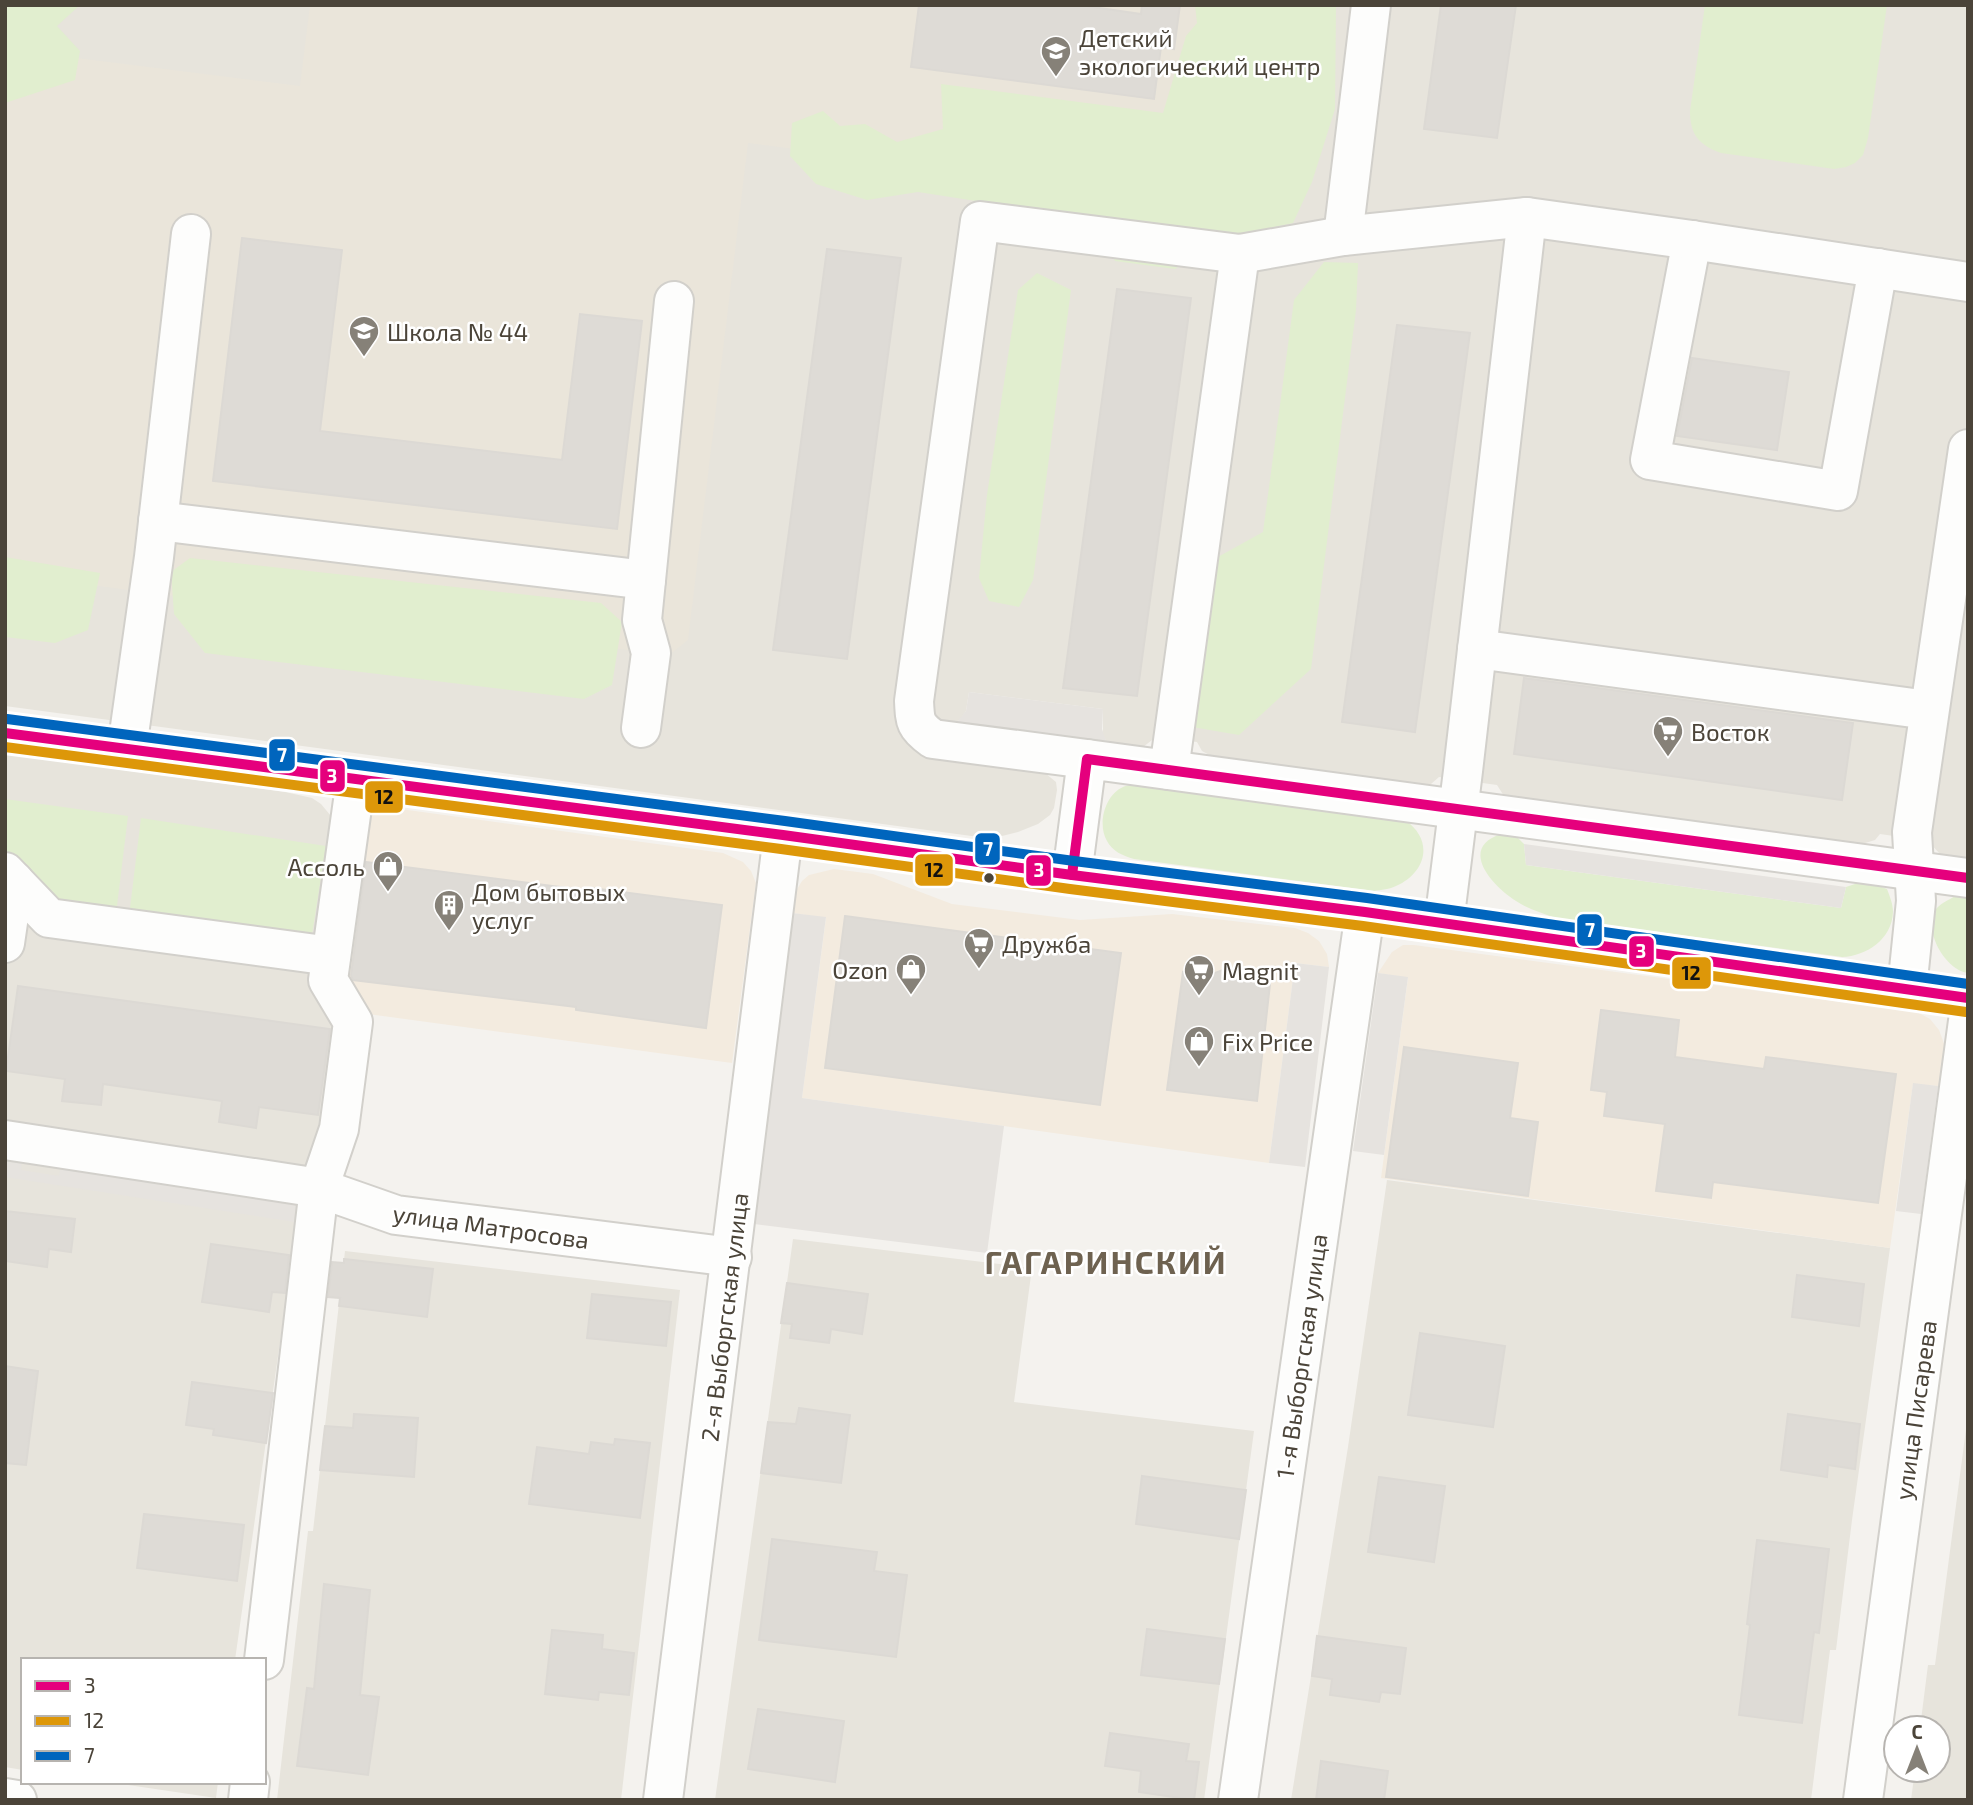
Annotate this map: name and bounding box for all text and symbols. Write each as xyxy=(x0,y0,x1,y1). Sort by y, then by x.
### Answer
place label: Детский экологический центр xyxy=(1079,23,1321,80)
school or university icon: Детский экологический центр xyxy=(1039,34,1073,78)
school or university icon: Школа № 44 xyxy=(347,314,381,358)
place label: Школа № 44 xyxy=(387,317,528,346)
supermarket icon: Восток xyxy=(1651,714,1685,758)
place label: Восток xyxy=(1691,717,1770,746)
line badge: 7 xyxy=(268,738,296,772)
text: 7 xyxy=(277,743,287,766)
line badge: 3 xyxy=(319,759,346,793)
text: 3 xyxy=(327,764,337,787)
line badge: 12 xyxy=(364,780,404,814)
text: 12 xyxy=(374,785,394,808)
line badge: 7 xyxy=(974,832,1001,866)
text: 7 xyxy=(983,837,993,860)
shop icon: Ассоль xyxy=(371,849,405,893)
place label: Ассоль xyxy=(288,852,365,881)
line badge: 12 xyxy=(914,853,954,887)
line badge: 3 xyxy=(1025,854,1052,887)
text: 12 xyxy=(924,858,944,881)
text: 3 xyxy=(1034,858,1044,881)
unlabelled marker xyxy=(982,871,996,885)
place label: Дом бытовых услуг xyxy=(472,877,626,935)
building icon: Дом бытовых услуг xyxy=(432,888,466,932)
line badge: 7 xyxy=(1576,913,1603,947)
text: 7 xyxy=(1585,918,1595,941)
supermarket icon: Дружба xyxy=(962,926,996,970)
place label: Дружба xyxy=(1002,929,1091,959)
line badge: 3 xyxy=(1628,935,1655,968)
text: 3 xyxy=(1636,939,1646,962)
shop icon: Ozon xyxy=(894,952,928,996)
supermarket icon: Magnit xyxy=(1182,953,1216,997)
place label: Ozon xyxy=(832,955,888,984)
place label: Magnit xyxy=(1222,956,1299,985)
line badge: 12 xyxy=(1671,956,1712,990)
text: 12 xyxy=(1681,961,1701,984)
shop icon: Fix Price xyxy=(1182,1024,1216,1068)
place label: Fix Price xyxy=(1222,1027,1313,1056)
street label: 2-я Выборгская улица xyxy=(694,1191,755,1443)
street label: улица Матросова xyxy=(391,1198,591,1255)
street label: 1-я Выборгская улица xyxy=(1269,1232,1334,1480)
district label: ГАГАРИНСКИЙ xyxy=(984,1242,1228,1280)
street label: улица Писарева xyxy=(1888,1318,1943,1502)
legend xyxy=(21,1658,266,1784)
text: 3 xyxy=(84,1672,96,1697)
text: 12 xyxy=(84,1707,104,1732)
north arrow xyxy=(1882,1714,1952,1784)
text: С xyxy=(1911,1720,1923,1743)
text: 7 xyxy=(84,1742,95,1767)

